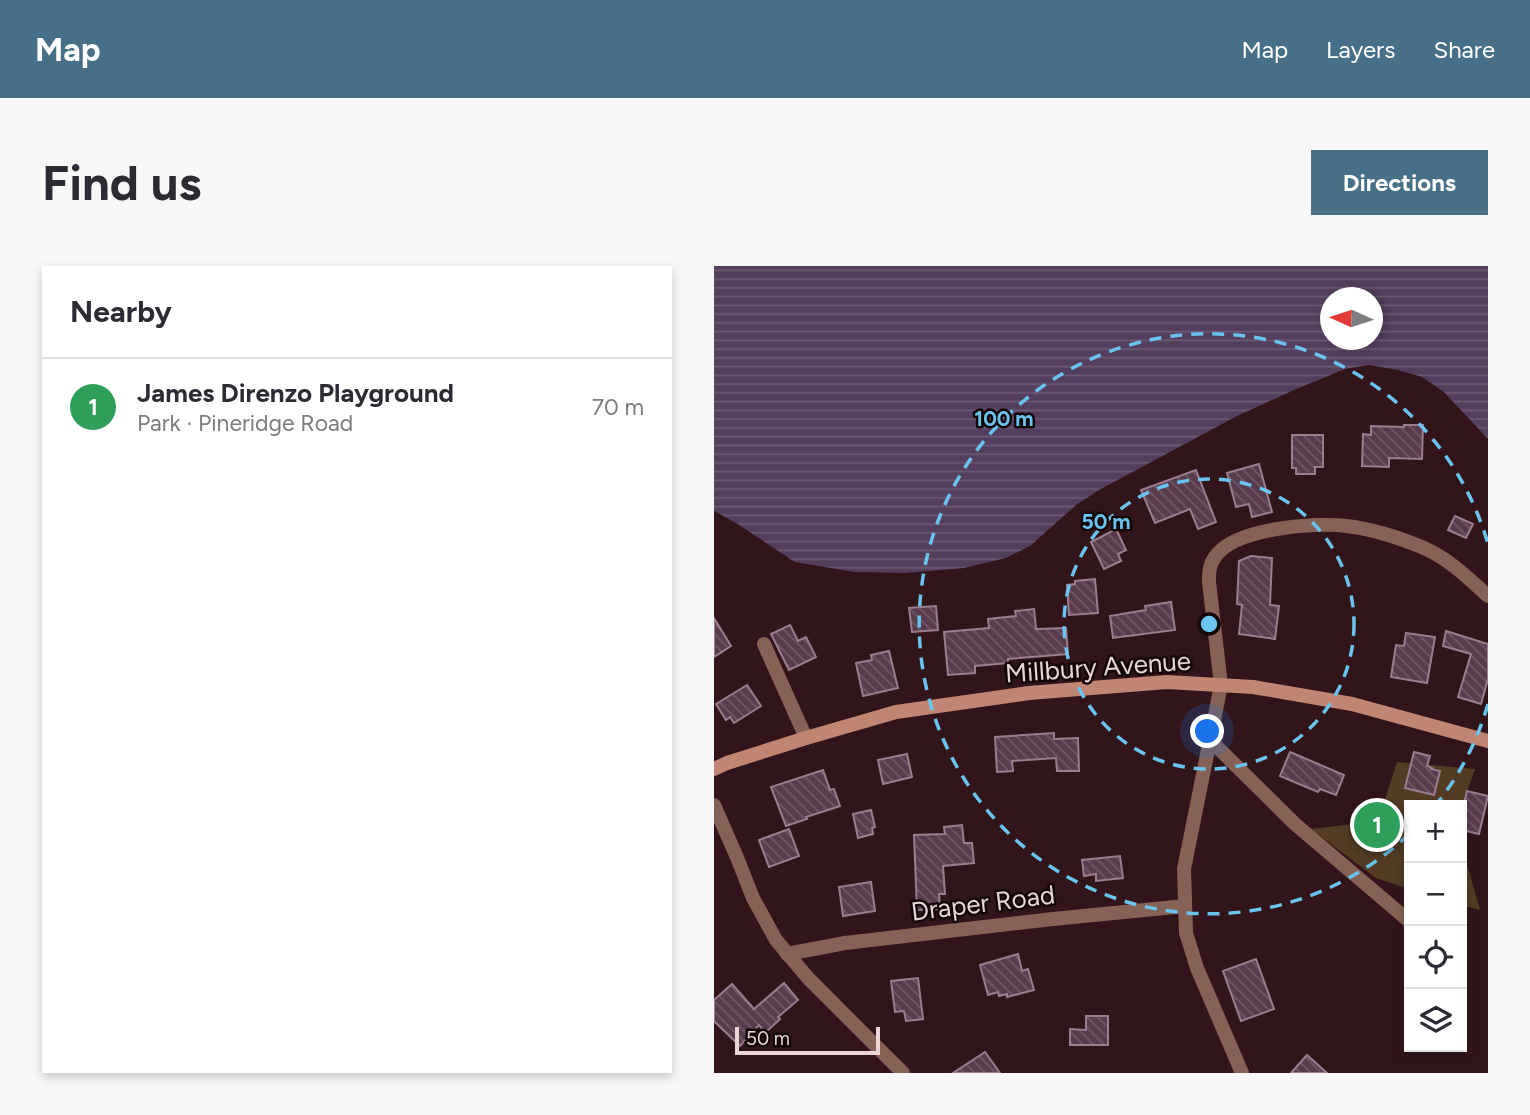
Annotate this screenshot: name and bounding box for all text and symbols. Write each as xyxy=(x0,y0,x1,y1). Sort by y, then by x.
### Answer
text: Map xyxy=(35,30,101,69)
text: Map xyxy=(1241,35,1288,64)
text: Layers xyxy=(1326,35,1395,64)
text: Share xyxy=(1433,35,1495,64)
button: Directions xyxy=(1311,150,1488,215)
text: Find us xyxy=(42,153,201,212)
north arrow xyxy=(1320,287,1383,350)
text: Nearby xyxy=(70,293,172,330)
text: James Direnzo Playground xyxy=(137,377,454,409)
text: 1 xyxy=(88,393,98,421)
text: 70 m xyxy=(592,393,644,421)
text: 100 m xyxy=(974,406,1034,431)
text: Park · Pineridge Road xyxy=(137,409,353,437)
text: 50 m xyxy=(1081,509,1131,534)
centre of rings xyxy=(1197,612,1221,636)
street label: Millbury Avenue xyxy=(1004,645,1192,689)
your location xyxy=(1190,714,1224,748)
pin: 1 xyxy=(1354,799,1400,851)
map controls xyxy=(1404,800,1467,1052)
button: + xyxy=(1404,800,1467,863)
button: − xyxy=(1404,863,1467,926)
street label: Draper Road xyxy=(909,878,1057,928)
button: locate xyxy=(1404,926,1467,989)
button: layers xyxy=(1404,989,1467,1052)
scale bar xyxy=(735,1024,880,1056)
text: 50 m xyxy=(746,1027,790,1050)

